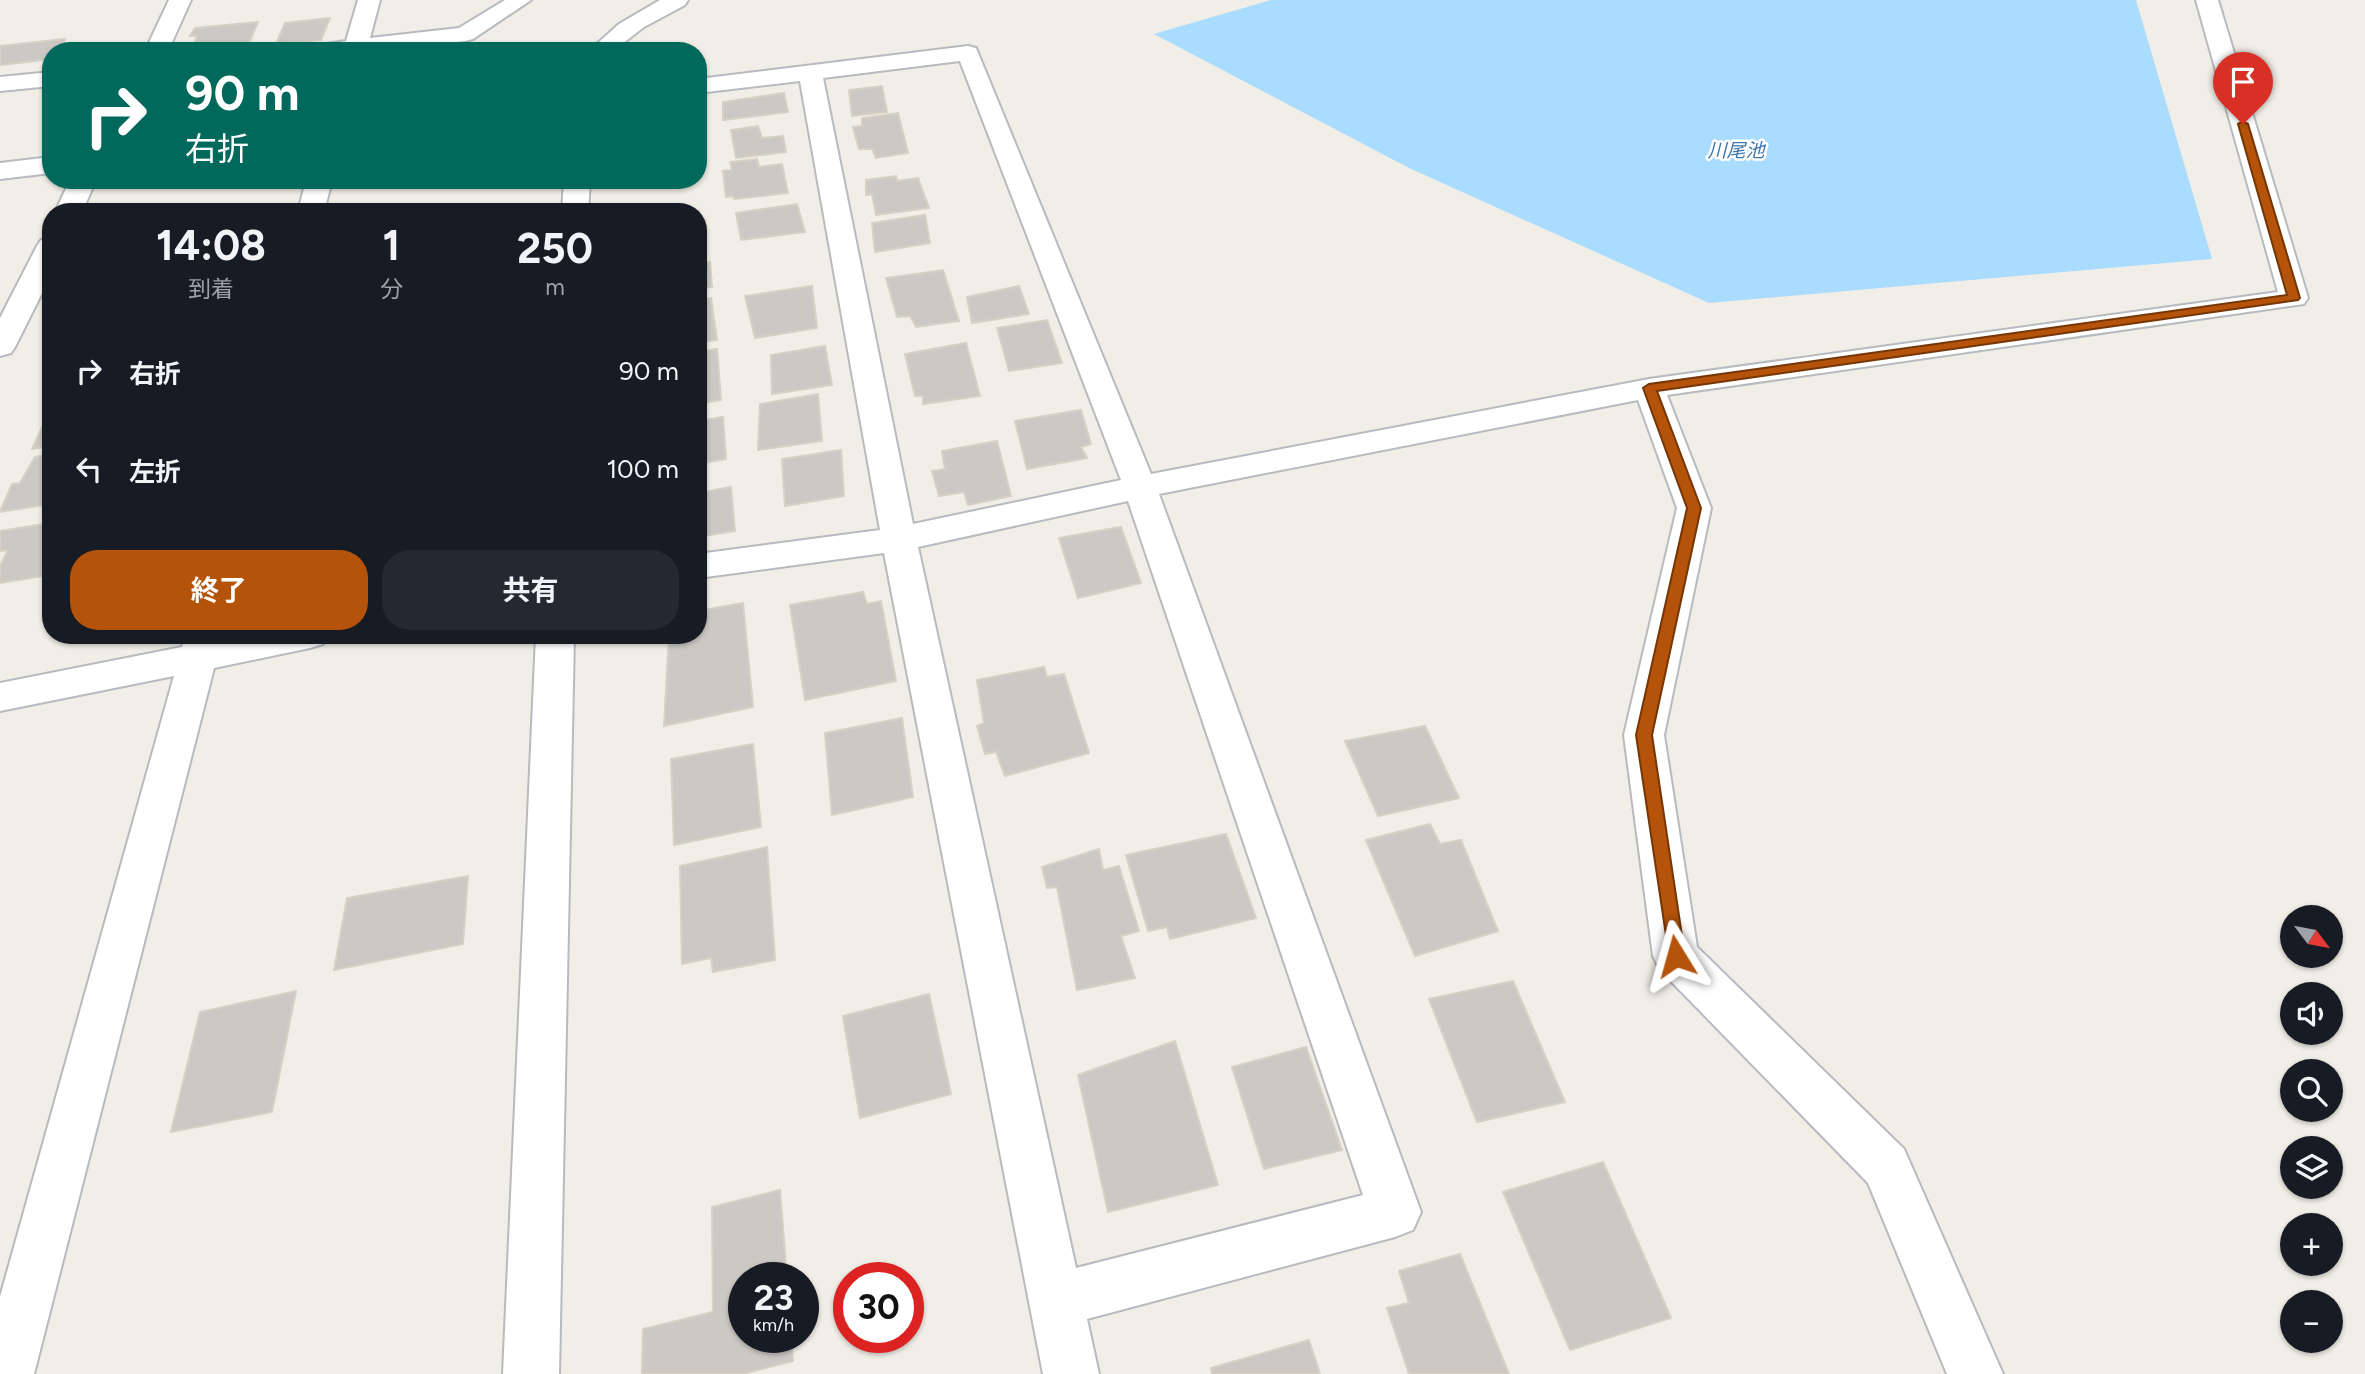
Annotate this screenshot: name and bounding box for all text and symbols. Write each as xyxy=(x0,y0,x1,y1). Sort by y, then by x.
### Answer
pin xyxy=(2213,52,2273,124)
text: 90 m xyxy=(185,63,300,122)
icon: arrive xyxy=(2224,63,2262,101)
icon: right xyxy=(70,70,161,161)
text: 右折 xyxy=(185,130,249,168)
water label: 川尾池 xyxy=(1707,139,1766,162)
text: 14:08 xyxy=(156,220,266,271)
text: 1 xyxy=(383,220,400,271)
text: 250 xyxy=(517,223,593,274)
text: m xyxy=(545,273,565,301)
text: 到着 xyxy=(188,275,234,303)
text: 分 xyxy=(380,275,403,303)
icon: right xyxy=(70,352,108,390)
text: 90 m xyxy=(619,355,679,387)
text: 右折 xyxy=(129,358,181,390)
icon: left xyxy=(70,450,108,488)
text: 100 m xyxy=(606,453,679,485)
text: 左折 xyxy=(129,456,181,488)
button: 終了 xyxy=(70,550,368,630)
button: 共有 xyxy=(382,550,679,630)
north arrow xyxy=(2280,905,2343,968)
map controls xyxy=(2280,905,2343,1353)
position arrow xyxy=(1639,919,1713,993)
button: sound xyxy=(2280,982,2343,1045)
button: search xyxy=(2280,1059,2343,1122)
button: layers xyxy=(2280,1136,2343,1199)
button: + xyxy=(2280,1213,2343,1276)
speed limit sign: 30 xyxy=(833,1262,924,1353)
text: 23 xyxy=(754,1277,793,1319)
button: − xyxy=(2280,1290,2343,1353)
text: km/h xyxy=(753,1314,794,1336)

